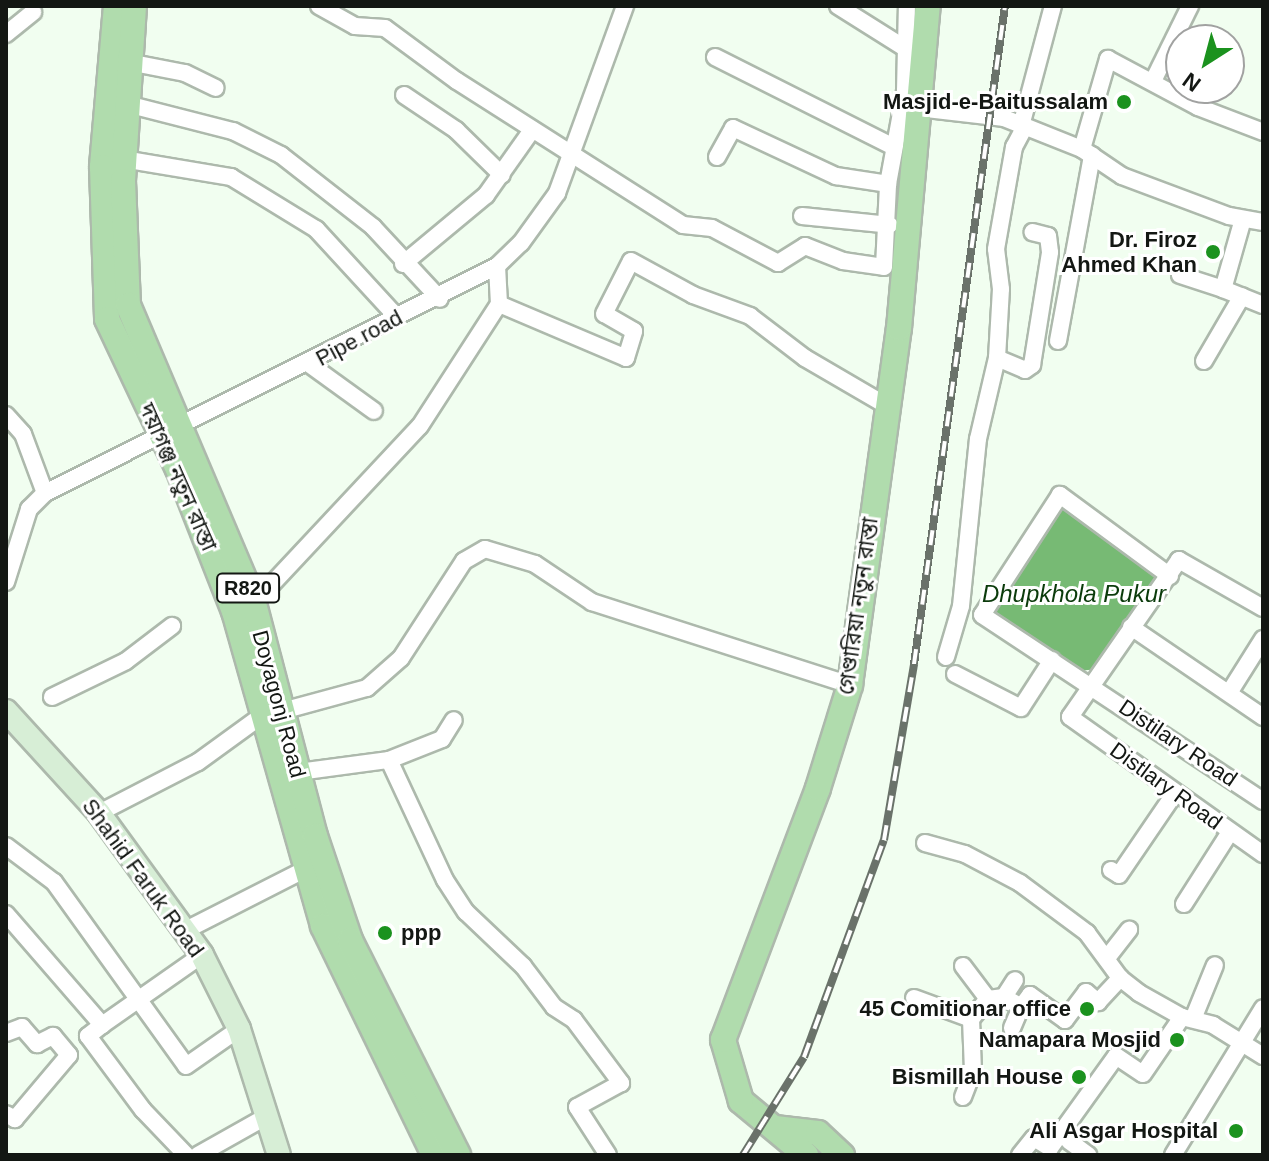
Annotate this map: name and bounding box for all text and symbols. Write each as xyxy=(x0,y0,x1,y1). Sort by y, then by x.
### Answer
north arrow xyxy=(1165,24,1245,104)
text: N xyxy=(1178,67,1206,97)
place label: Masjid-e-Baitussalam xyxy=(883,89,1108,115)
marker: Masjid-e-Baitussalam xyxy=(1115,93,1133,111)
place label: Dr. Firoz Ahmed Khan xyxy=(1061,226,1197,278)
marker: Dr. Firoz Ahmed Khan xyxy=(1204,243,1222,261)
street label: Pipe road xyxy=(311,304,407,372)
street label: দয়াগঞ্জ নতুন রাস্তা xyxy=(134,399,222,555)
street label: গেণ্ডারিয়া নতুন রাস্তা xyxy=(832,516,884,696)
road number: R820 xyxy=(216,572,280,604)
water label: Dhupkhola Pukur xyxy=(982,580,1166,608)
street label: Doyagonj Road xyxy=(247,627,311,781)
street label: Distilary Road xyxy=(1114,694,1242,792)
street label: Distlary Road xyxy=(1105,737,1227,835)
street label: Shahid Faruk Road xyxy=(77,794,209,962)
place label: ppp xyxy=(401,920,441,946)
marker: ppp xyxy=(376,924,394,942)
place label: 45 Comitionar office xyxy=(860,996,1071,1022)
marker: 45 Comitionar office xyxy=(1078,1000,1096,1018)
place label: Namapara Mosjid xyxy=(979,1027,1161,1053)
marker: Namapara Mosjid xyxy=(1168,1031,1186,1049)
place label: Bismillah House xyxy=(892,1064,1063,1090)
marker: Bismillah House xyxy=(1070,1068,1088,1086)
place label: Ali Asgar Hospital xyxy=(1029,1118,1218,1144)
marker: Ali Asgar Hospital xyxy=(1225,1120,1247,1142)

